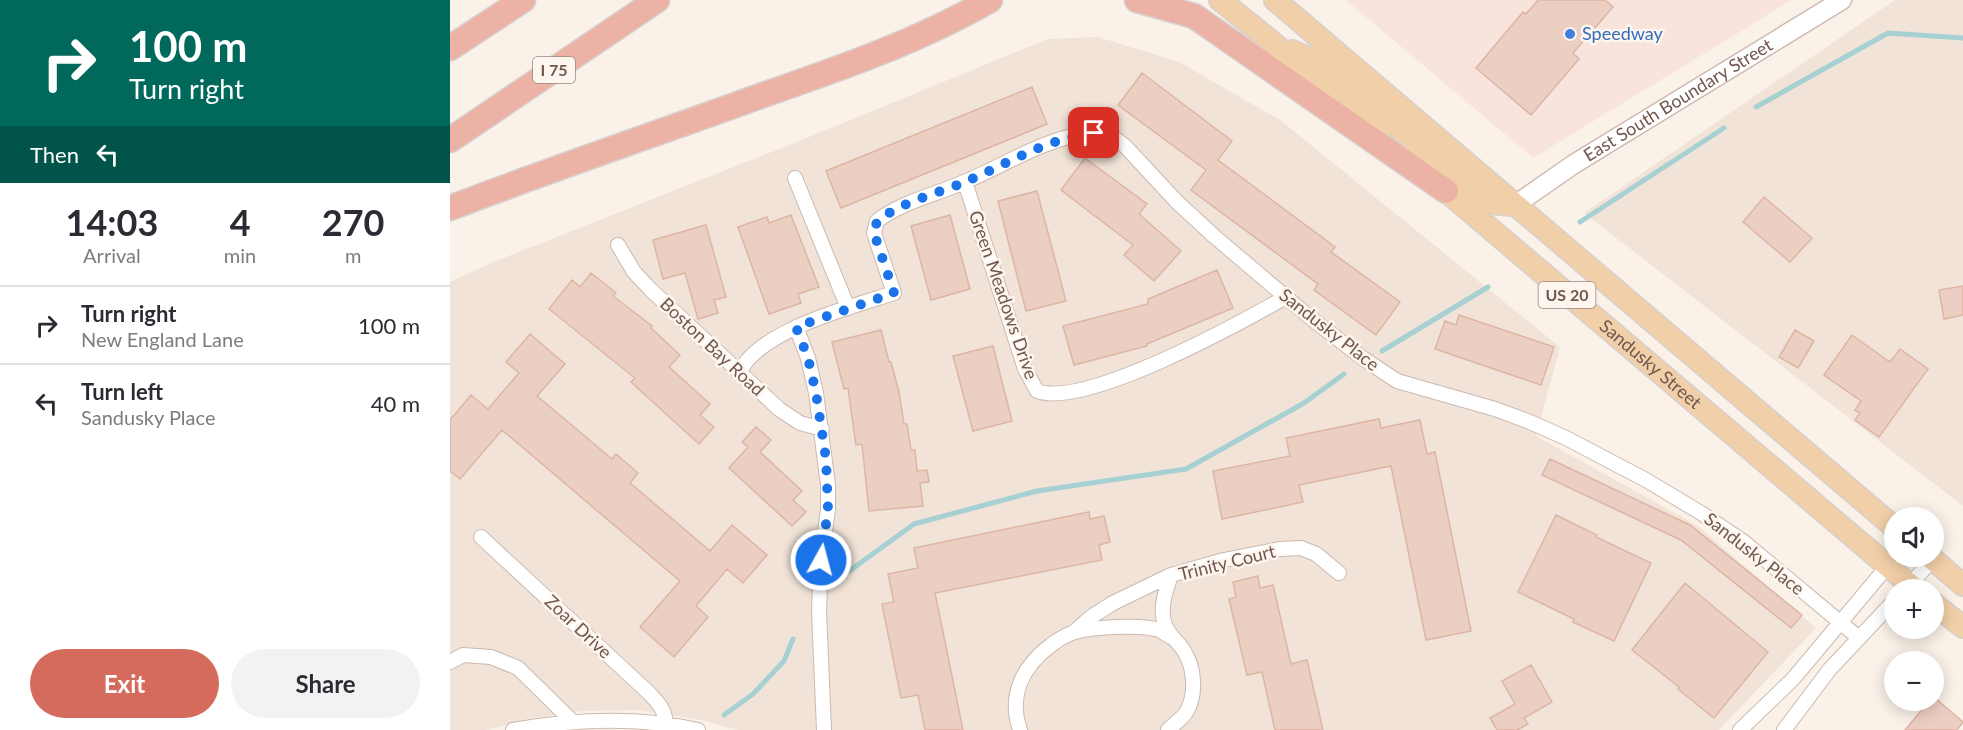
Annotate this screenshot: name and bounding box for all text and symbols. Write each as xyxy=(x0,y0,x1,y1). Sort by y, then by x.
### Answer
text: 100 m xyxy=(129,21,247,71)
place label: Speedway xyxy=(1582,22,1664,44)
icon: right xyxy=(30,24,108,102)
marker: Speedway xyxy=(1563,27,1577,41)
street label: East South Boundary Street xyxy=(1579,33,1777,166)
road number: I 75 xyxy=(533,57,575,83)
text: Turn right xyxy=(129,72,244,105)
pin xyxy=(1068,107,1119,158)
icon: arrive xyxy=(1077,116,1110,149)
icon: left xyxy=(91,138,124,171)
text: Then xyxy=(30,141,79,168)
text: 14:03 xyxy=(66,200,158,244)
text: 4 xyxy=(230,200,251,244)
text: 270 xyxy=(322,200,384,244)
street label: Green Meadows Drive xyxy=(965,207,1043,382)
text: Arrival xyxy=(83,243,141,267)
text: min xyxy=(224,243,256,267)
text: m xyxy=(345,243,361,267)
road number: US 20 xyxy=(1538,282,1596,308)
street label: Sandusky Place xyxy=(1275,283,1384,375)
street label: Boston Bay Road xyxy=(656,292,769,400)
text: Turn right xyxy=(81,300,176,327)
icon: right xyxy=(30,309,63,342)
text: 100 m xyxy=(358,312,420,339)
street label: Sandusky Street xyxy=(1596,314,1707,413)
text: New England Lane xyxy=(81,327,244,351)
text: Turn left xyxy=(81,378,163,405)
icon: left xyxy=(30,387,63,420)
text: 40 m xyxy=(371,390,420,417)
text: Sandusky Place xyxy=(81,405,215,429)
street label: Sandusky Place xyxy=(1700,507,1809,599)
map controls xyxy=(1884,507,1944,711)
button: sound xyxy=(1884,507,1944,567)
position arrow xyxy=(789,528,853,592)
street label: Trinity Court xyxy=(1176,539,1278,585)
button: + xyxy=(1884,579,1944,639)
street label: Zoar Drive xyxy=(541,590,617,663)
button: Exit xyxy=(30,649,219,718)
button: Share xyxy=(231,649,420,718)
button: − xyxy=(1884,651,1944,711)

